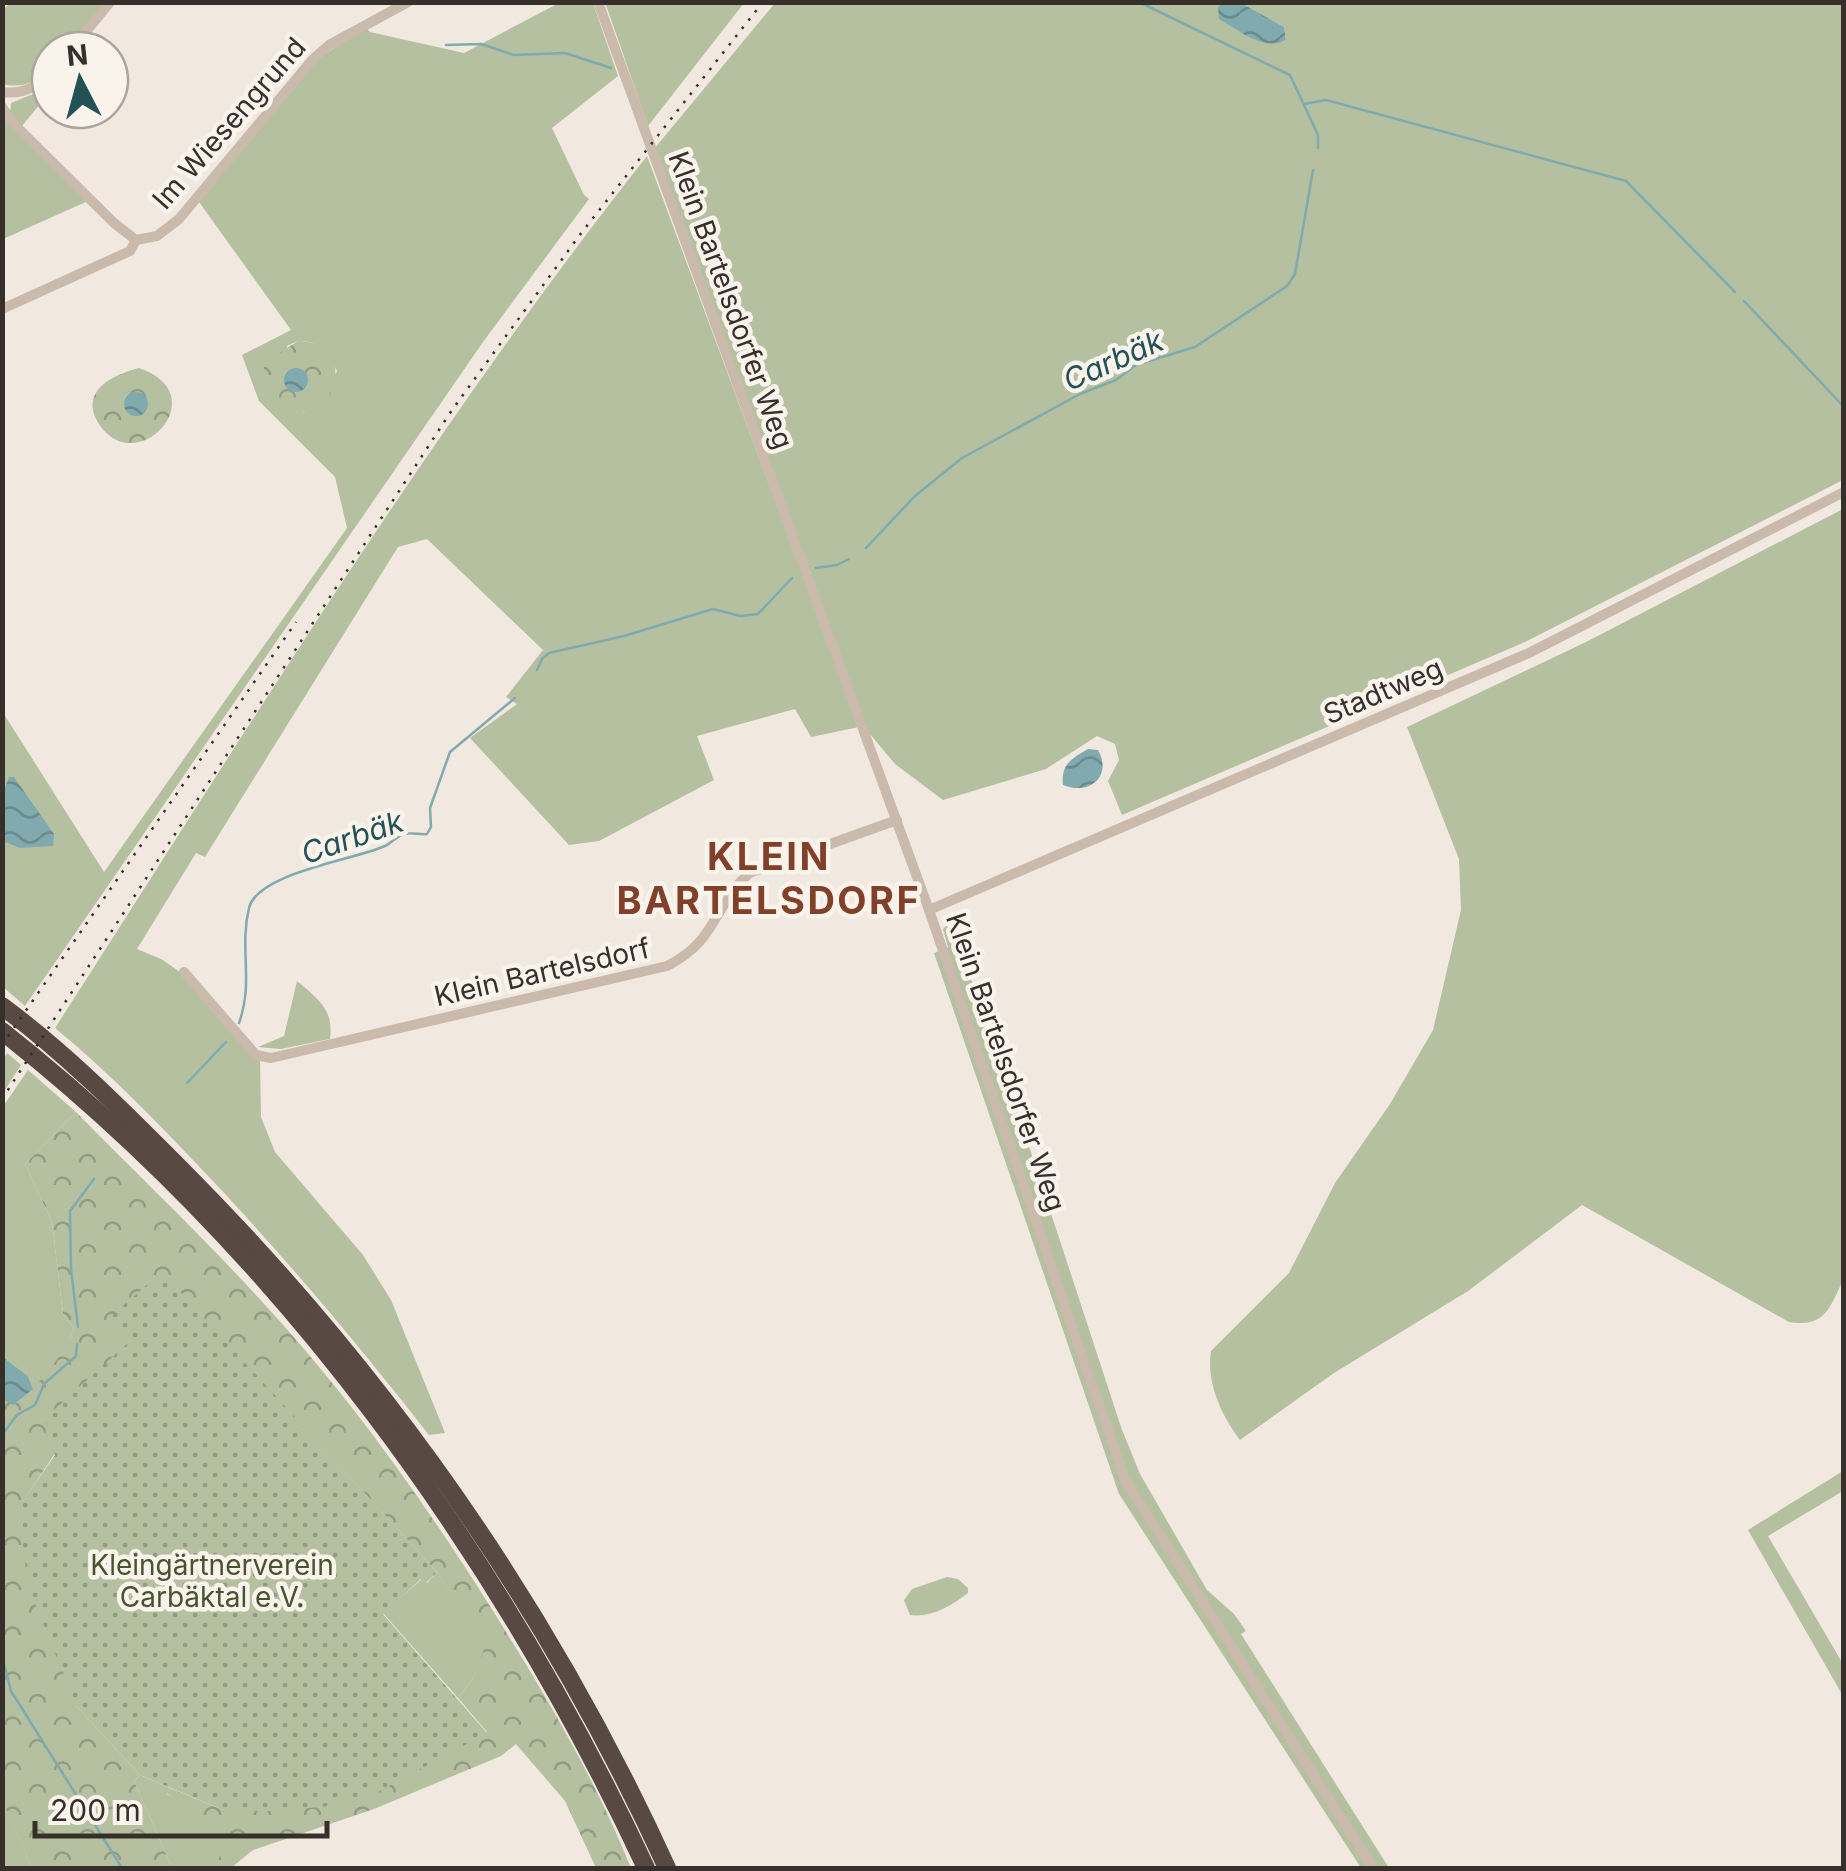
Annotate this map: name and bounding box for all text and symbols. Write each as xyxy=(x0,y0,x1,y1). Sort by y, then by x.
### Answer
north arrow xyxy=(30,30,130,130)
street label: Im Wiesengrund xyxy=(145,30,313,216)
text: N xyxy=(65,37,90,73)
street label: Klein Bartelsdorfer Weg xyxy=(661,147,801,453)
water label: Carbäk xyxy=(1057,322,1169,398)
street label: Stadtweg xyxy=(1318,651,1448,731)
water label: Carbäk xyxy=(296,803,408,871)
district label: KLEIN BARTELSDORF xyxy=(617,833,921,923)
street label: Klein Bartelsdorfer Weg xyxy=(939,908,1073,1216)
street label: Klein Bartelsdorf xyxy=(431,931,653,1013)
park label: Kleingärtnerverein Carbäktal e.V. xyxy=(90,1548,334,1614)
scale bar xyxy=(35,1776,328,1838)
text: 200 m xyxy=(50,1792,141,1828)

